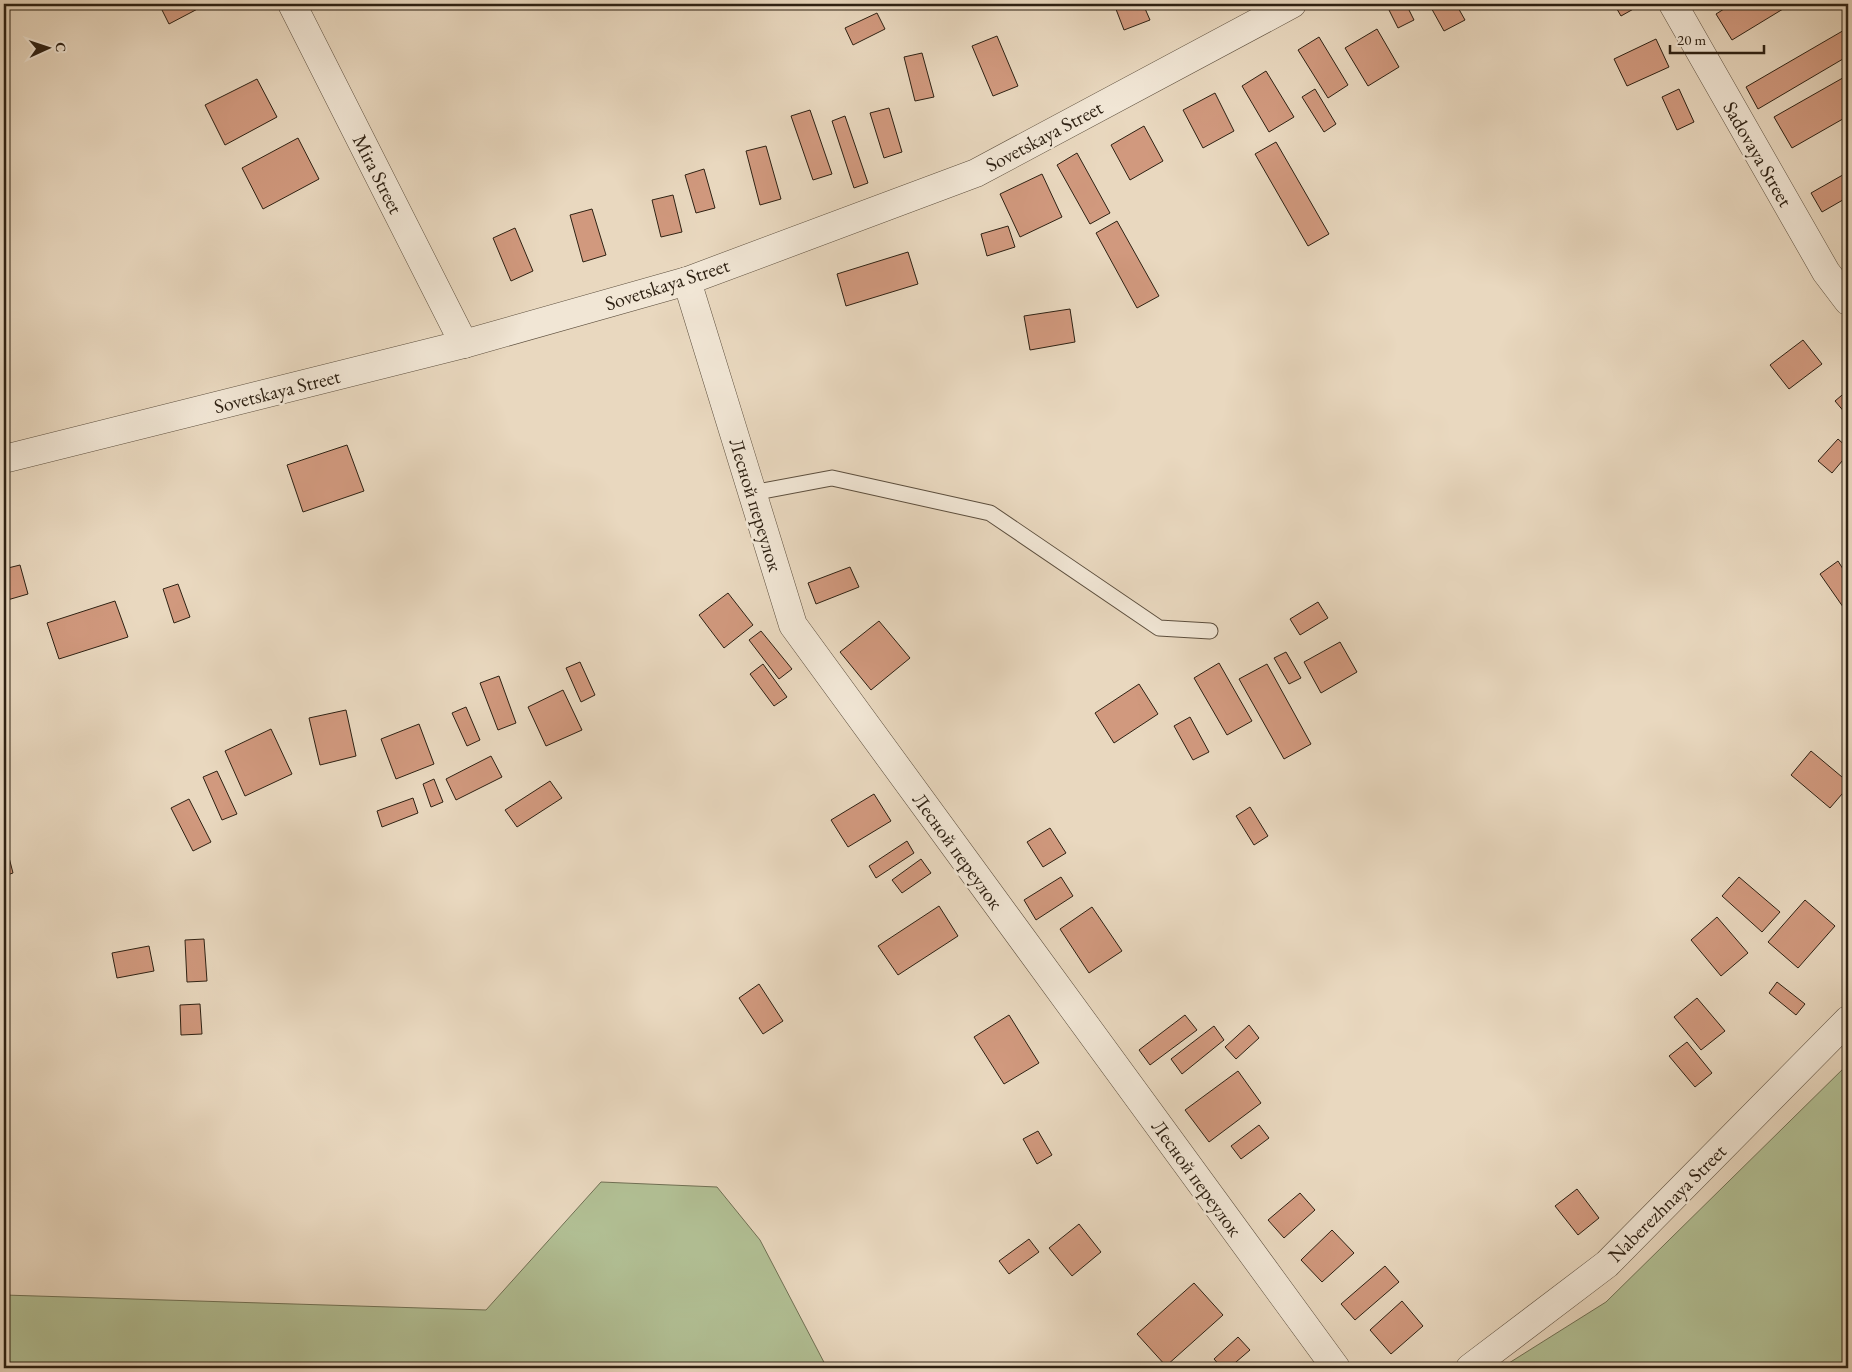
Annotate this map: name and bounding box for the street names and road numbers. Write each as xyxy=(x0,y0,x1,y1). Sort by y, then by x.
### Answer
street label: Sovetskaya Street xyxy=(981,94,1108,178)
street label: Sadovaya Street xyxy=(1717,97,1799,212)
street label: Mira Street xyxy=(347,130,409,219)
street label: Sovetskaya Street xyxy=(602,251,733,316)
street label: Sovetskaya Street xyxy=(211,363,344,419)
street label: Лесной переулок xyxy=(723,435,789,575)
street label: Лесной переулок xyxy=(907,788,1009,915)
street label: Лесной переулок xyxy=(1146,1115,1248,1242)
street label: Naberezhnaya Street xyxy=(1602,1138,1732,1268)

